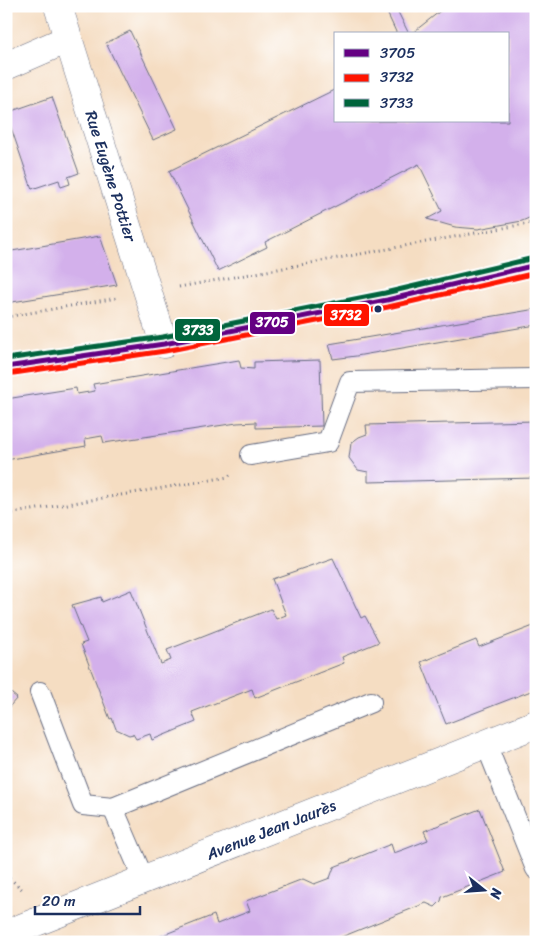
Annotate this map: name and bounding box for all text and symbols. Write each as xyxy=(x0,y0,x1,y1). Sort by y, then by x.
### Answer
legend xyxy=(334,32,510,122)
text: 3705 xyxy=(380,40,415,66)
text: 3732 xyxy=(380,64,414,90)
text: 3733 xyxy=(380,90,413,116)
street label: Rue Eugène Pottier xyxy=(77,107,146,246)
line badge: 3732 xyxy=(323,303,370,327)
text: 3732 xyxy=(329,303,363,328)
unlabelled marker xyxy=(373,304,383,314)
text: 3705 xyxy=(254,310,289,335)
line badge: 3705 xyxy=(249,311,296,335)
line badge: 3733 xyxy=(174,318,221,342)
text: 3733 xyxy=(181,318,214,343)
street label: Avenue Jean Jaurès xyxy=(201,790,341,868)
north arrow xyxy=(460,866,510,916)
scale bar xyxy=(35,883,140,915)
text: N xyxy=(482,884,510,902)
text: 20 m xyxy=(42,888,76,914)

